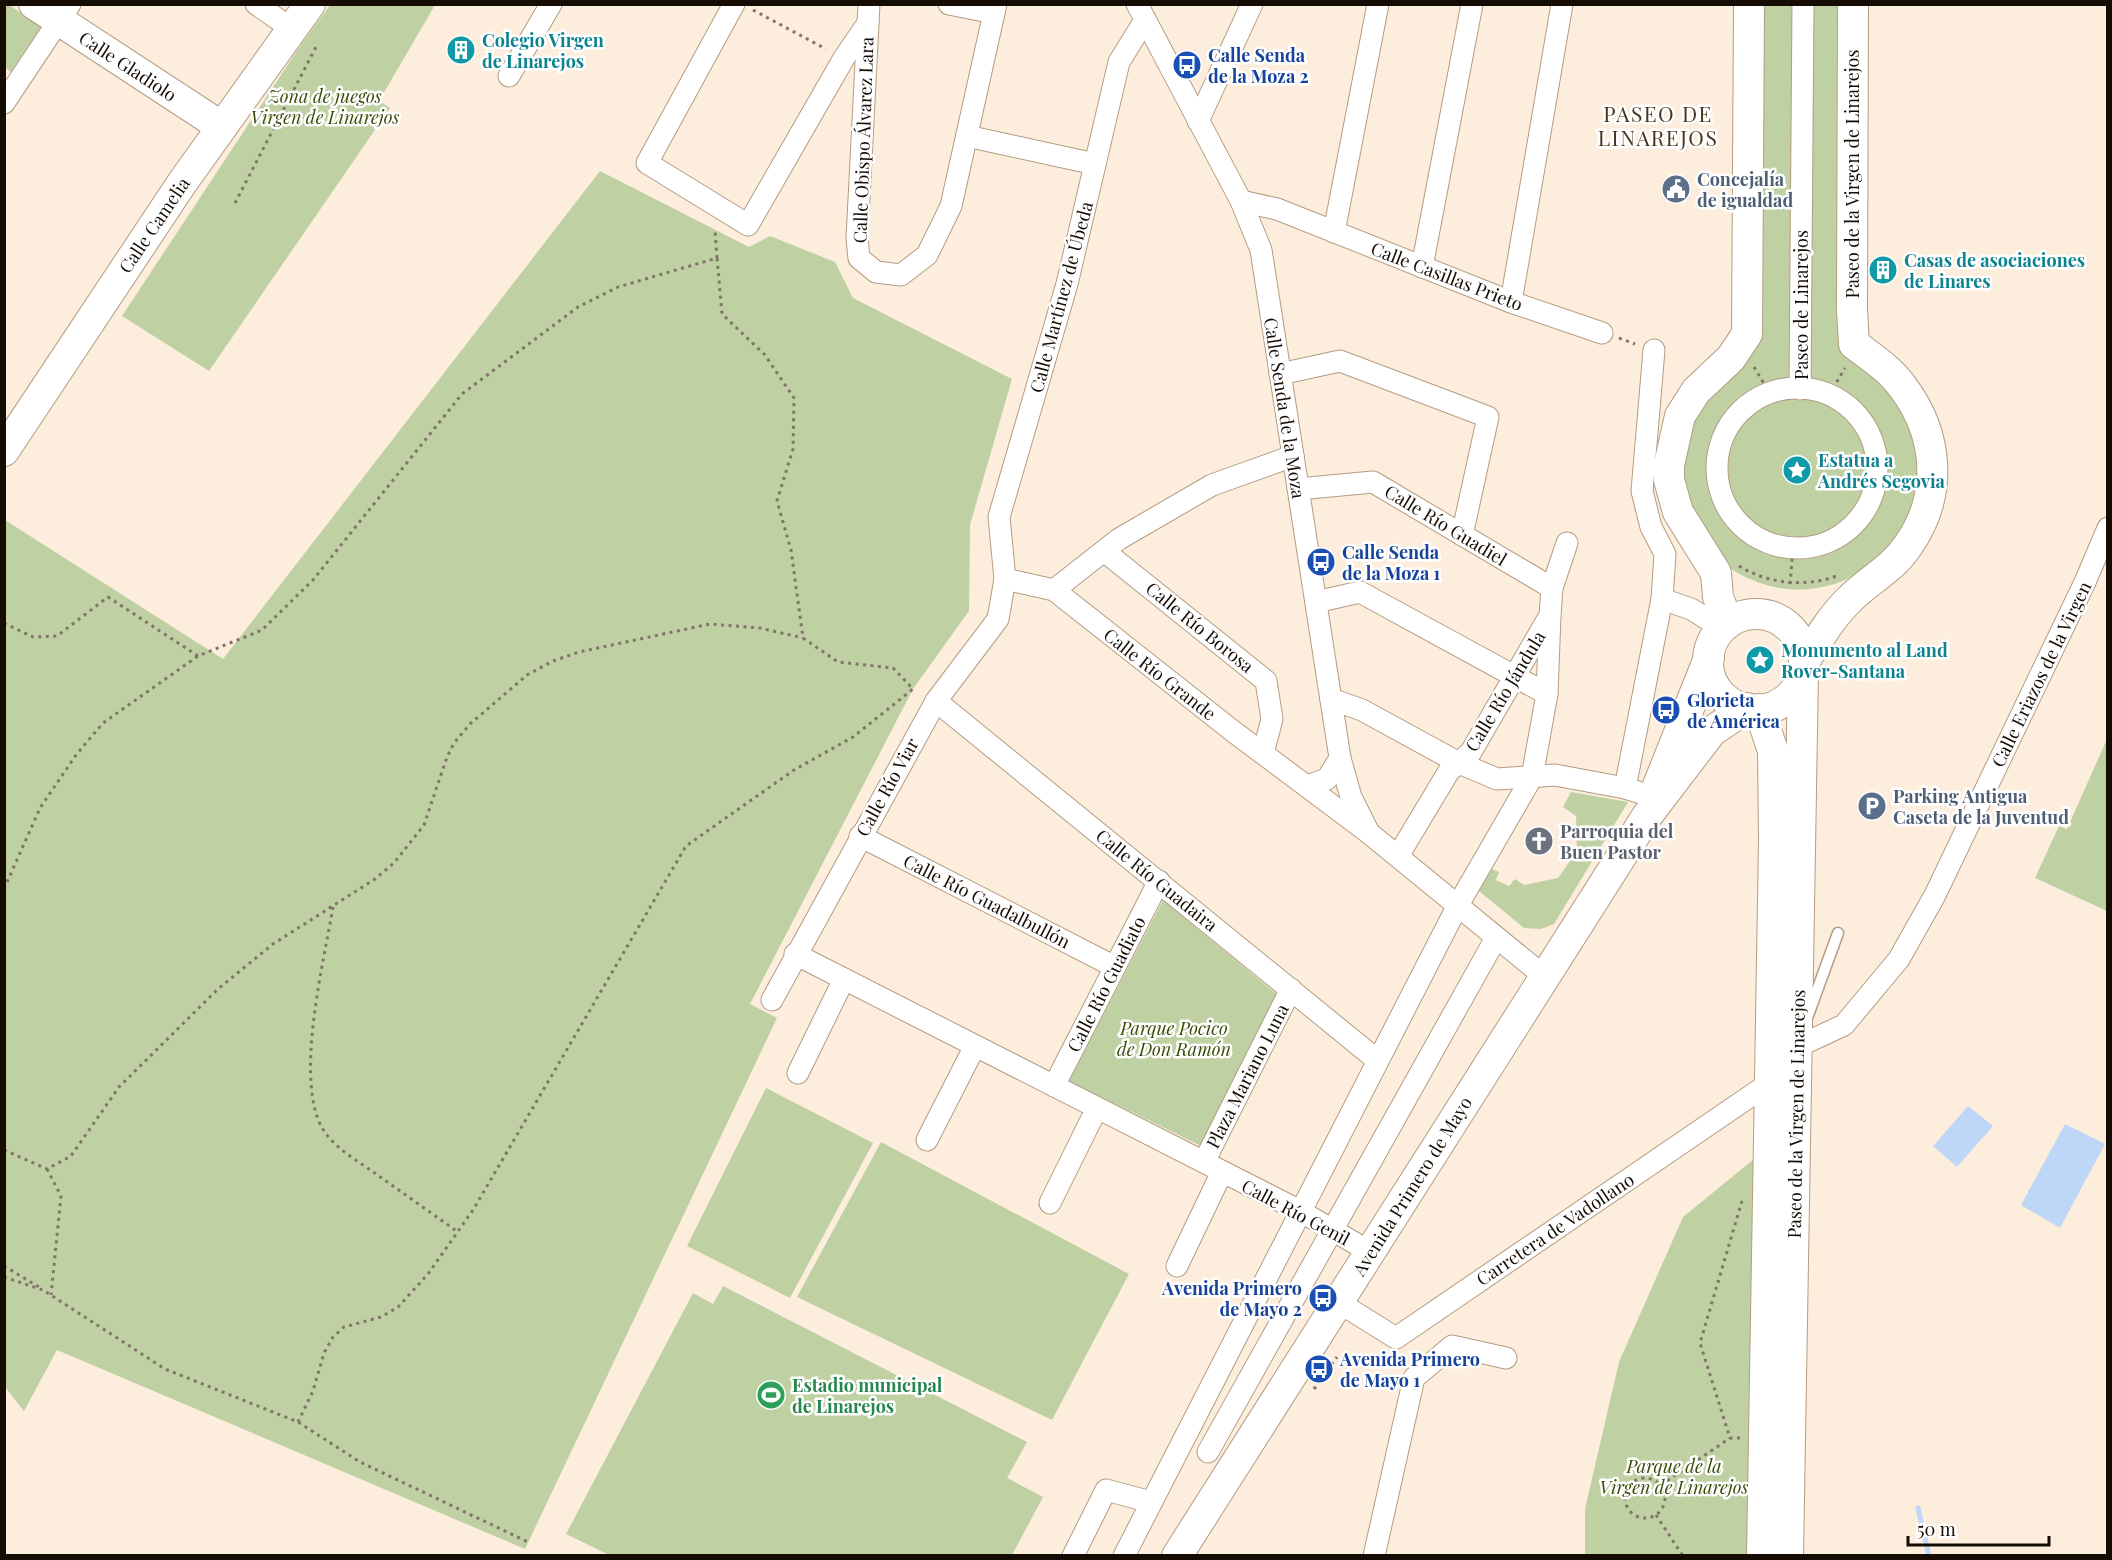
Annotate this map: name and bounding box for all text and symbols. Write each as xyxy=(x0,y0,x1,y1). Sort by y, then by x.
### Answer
street label: Calle Gladiolo xyxy=(75,25,182,107)
place label: Colegio Virgen de Linarejos xyxy=(482,28,604,73)
building icon: Colegio Virgen de Linarejos xyxy=(445,34,477,66)
street label: Calle Obispo Álvarez Lara xyxy=(847,36,879,244)
place label: Calle Senda de la Moza 2 xyxy=(1208,43,1309,88)
bus stop icon: Calle Senda de la Moza 2 xyxy=(1171,49,1203,81)
street label: Paseo de la Virgen de Linarejos xyxy=(1840,49,1864,299)
park label: Zona de juegos Virgen de Linarejos xyxy=(251,84,400,129)
district label: PASEO DE LINAREJOS xyxy=(1598,99,1718,151)
place label: Concejalía de igualdad xyxy=(1697,167,1793,212)
street label: Calle Camelia xyxy=(113,172,195,278)
public building icon: Concejalía de igualdad xyxy=(1660,173,1692,205)
street label: Calle Martínez de Úbeda xyxy=(1024,199,1098,395)
street label: Paseo de Linarejos xyxy=(1789,230,1813,380)
street label: Calle Casillas Prieto xyxy=(1368,236,1526,316)
place label: Casas de asociaciones de Linares xyxy=(1904,248,2085,293)
building icon: Casas de asociaciones de Linares xyxy=(1867,254,1899,286)
street label: Calle Senda de la Moza xyxy=(1259,316,1311,500)
place label: Estatua a Andrés Segovia xyxy=(1817,448,1946,493)
place icon: Estatua a Andrés Segovia xyxy=(1781,454,1813,486)
street label: Calle Río Guadiel xyxy=(1381,479,1511,571)
place label: Calle Senda de la Moza 1 xyxy=(1342,540,1440,585)
bus stop icon: Calle Senda de la Moza 1 xyxy=(1305,546,1337,578)
street label: Calle Río Borosa xyxy=(1141,576,1259,678)
street label: Calle Eriazos de la Virgen xyxy=(1986,577,2097,771)
street label: Calle Río Grande xyxy=(1099,623,1221,725)
street label: Calle Río Jándula xyxy=(1460,626,1550,756)
place label: Monumento al Land Rover-Santana xyxy=(1781,638,1948,683)
place icon: Monumento al Land Rover-Santana xyxy=(1744,644,1776,676)
place label: Glorieta de América xyxy=(1687,688,1781,733)
bus stop icon: Glorieta de América xyxy=(1650,694,1682,726)
street label: Calle Río Viar xyxy=(850,734,924,840)
place label: Parking Antigua Caseta de la Juventud xyxy=(1893,784,2069,829)
parking icon: Parking Antigua Caseta de la Juventud xyxy=(1856,790,1888,822)
place label: Parroquia del Buen Pastor xyxy=(1560,819,1674,864)
street label: Calle Río Guadaira xyxy=(1091,823,1223,937)
church icon: Parroquia del Buen Pastor xyxy=(1523,825,1555,857)
street label: Calle Río Guadalbullón xyxy=(899,848,1075,954)
street label: Calle Río Guadiato xyxy=(1061,912,1151,1056)
street label: Paseo de la Virgen de Linarejos xyxy=(1782,989,1810,1239)
street label: Plaza Mariano Luna xyxy=(1200,1000,1294,1152)
park label: Parque Pocico de Don Ramón xyxy=(1117,1016,1231,1061)
street label: Avenida Primero de Mayo xyxy=(1346,1092,1477,1281)
street label: Carretera de Vadollano xyxy=(1471,1167,1639,1291)
street label: Calle Río Genil xyxy=(1238,1173,1354,1251)
place label: Avenida Primero de Mayo 2 xyxy=(1161,1276,1302,1321)
bus stop icon: Avenida Primero de Mayo 2 xyxy=(1307,1282,1339,1314)
place label: Avenida Primero de Mayo 1 xyxy=(1339,1347,1480,1392)
bus stop icon: Avenida Primero de Mayo 1 xyxy=(1303,1353,1335,1385)
place label: Estadio municipal de Linarejos xyxy=(792,1373,943,1418)
sports icon: Estadio municipal de Linarejos xyxy=(755,1379,787,1411)
park label: Parque de la Virgen de Linarejos xyxy=(1600,1454,1749,1499)
scale bar xyxy=(1908,1509,2049,1547)
text: 50 m xyxy=(1917,1517,1956,1541)

